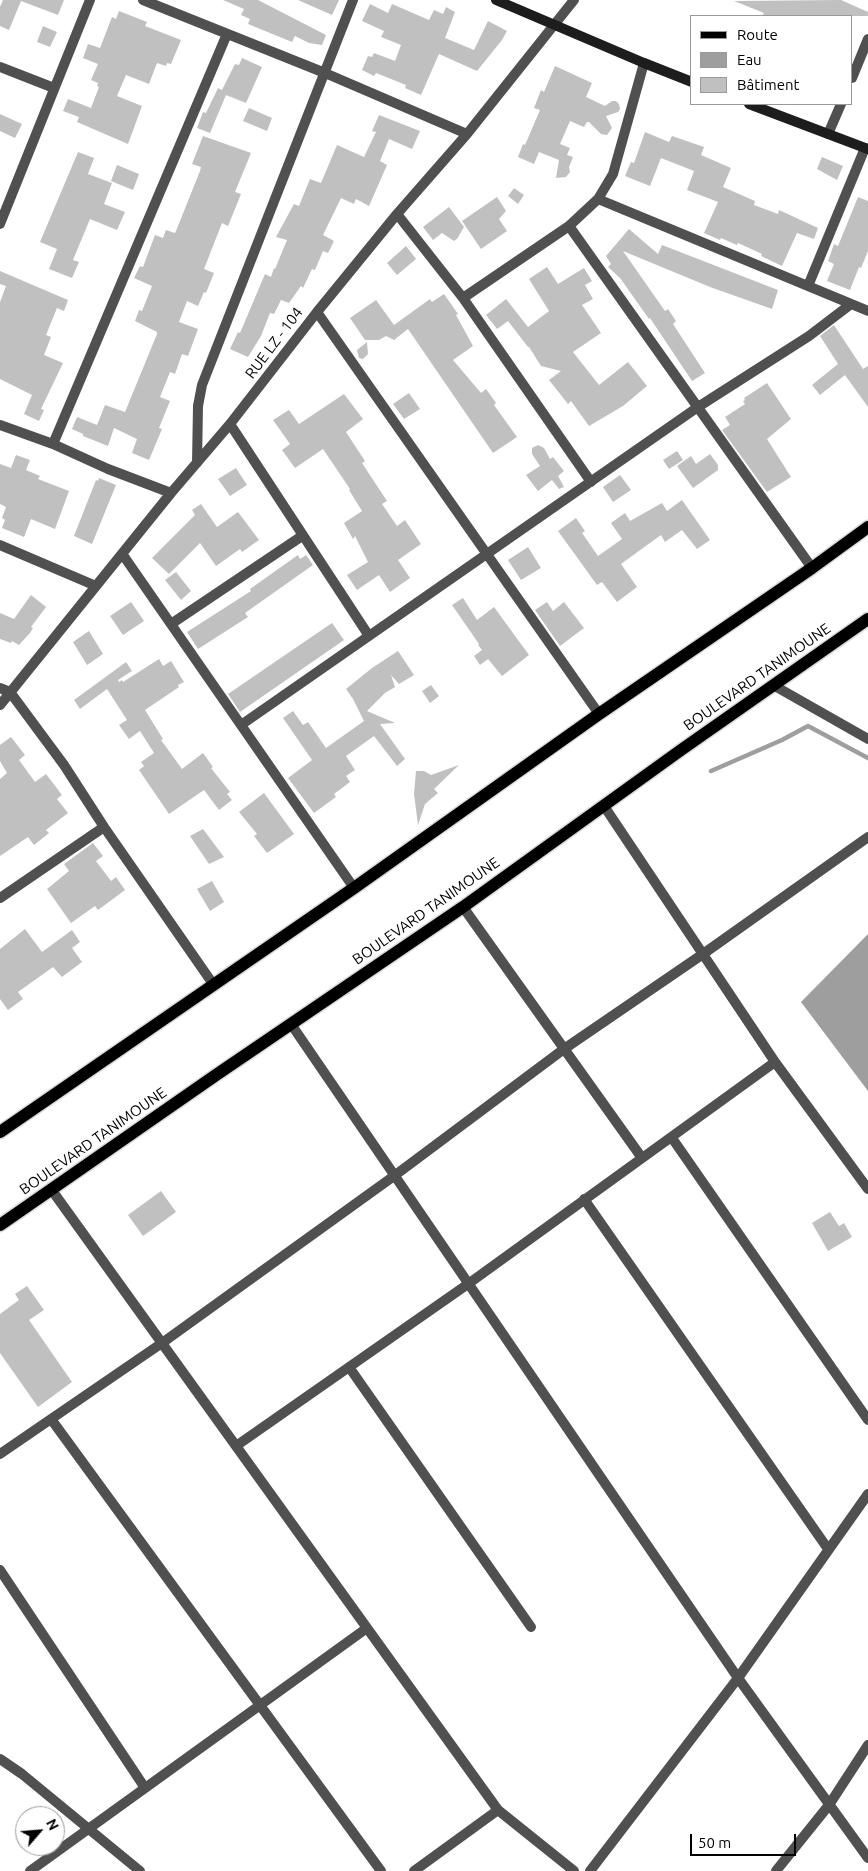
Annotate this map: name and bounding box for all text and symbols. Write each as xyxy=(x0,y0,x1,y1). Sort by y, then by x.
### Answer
legend xyxy=(690,15,853,105)
text: Route xyxy=(737,26,778,43)
text: Eau xyxy=(737,51,762,68)
text: Bâtiment xyxy=(737,76,799,93)
street label: RUE LZ - 104 xyxy=(241,304,307,382)
street label: BOULEVARD TANIMOUNE xyxy=(680,619,834,735)
street label: BOULEVARD TANIMOUNE xyxy=(349,853,503,969)
street label: BOULEVARD TANIMOUNE xyxy=(16,1083,170,1199)
north arrow xyxy=(15,1806,65,1856)
text: N xyxy=(43,1816,62,1833)
scale bar xyxy=(693,1824,799,1856)
text: 50 m xyxy=(698,1834,731,1851)

